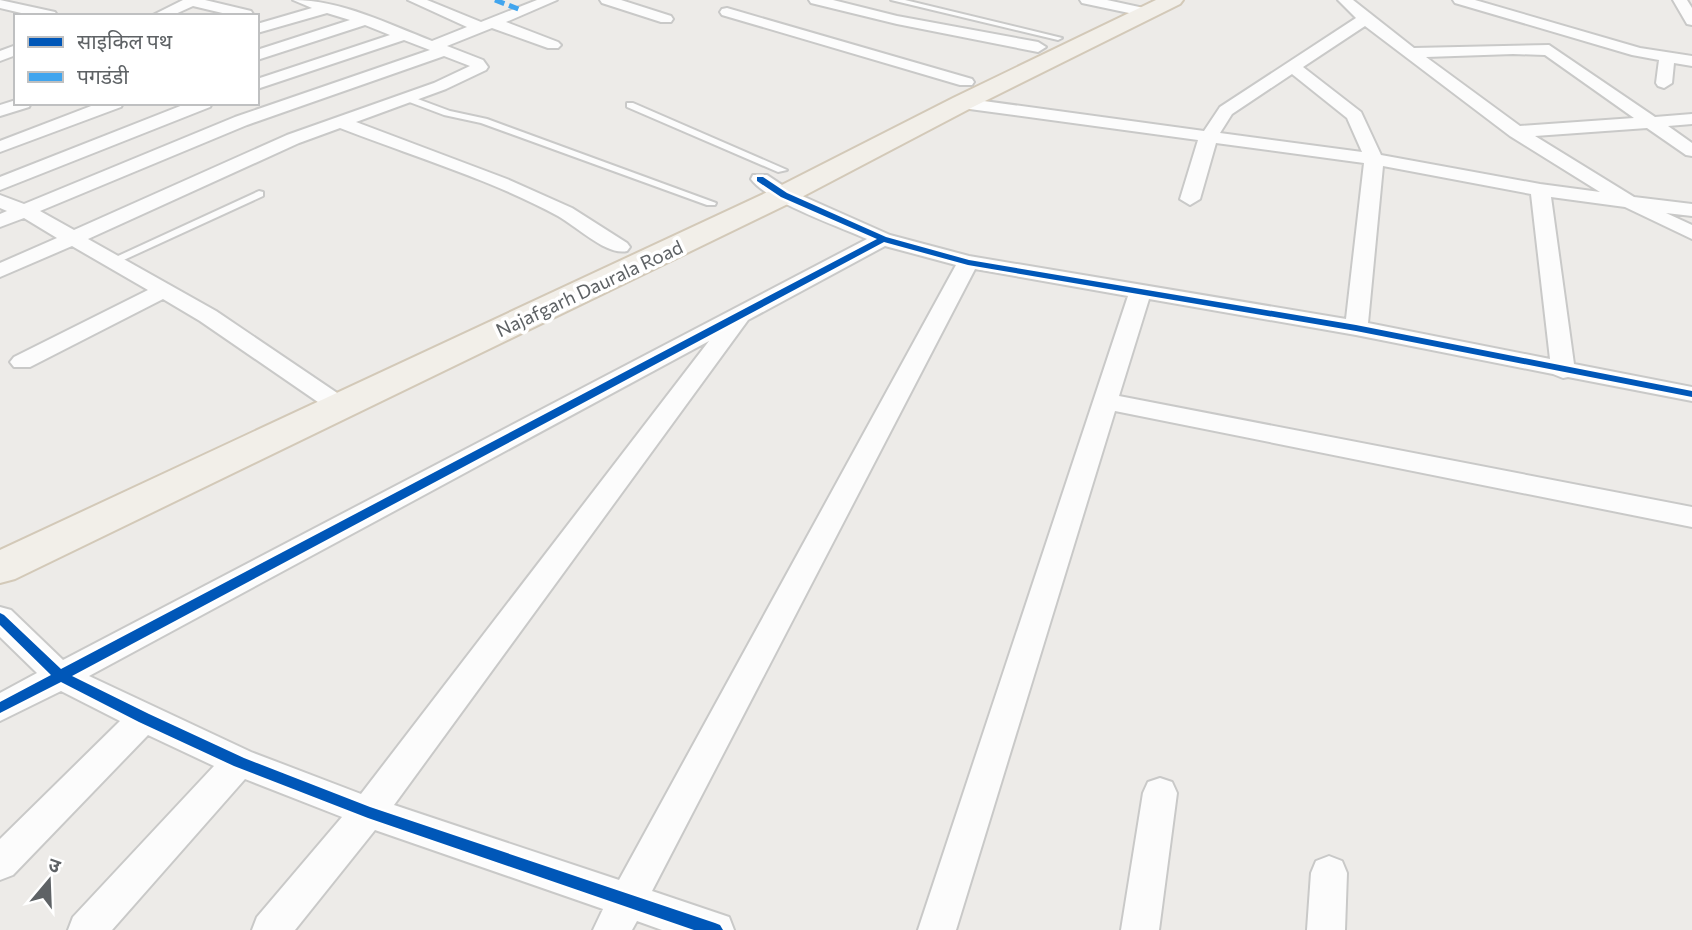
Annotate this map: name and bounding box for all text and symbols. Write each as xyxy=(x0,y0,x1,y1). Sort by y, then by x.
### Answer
legend xyxy=(14,14,259,105)
text: साइकिल पथ xyxy=(77,28,173,53)
text: पगडंडी xyxy=(77,63,129,88)
street label: Najafgarh Daurala Road xyxy=(492,235,686,341)
north arrow xyxy=(14,846,84,916)
text: उ xyxy=(46,852,65,877)

